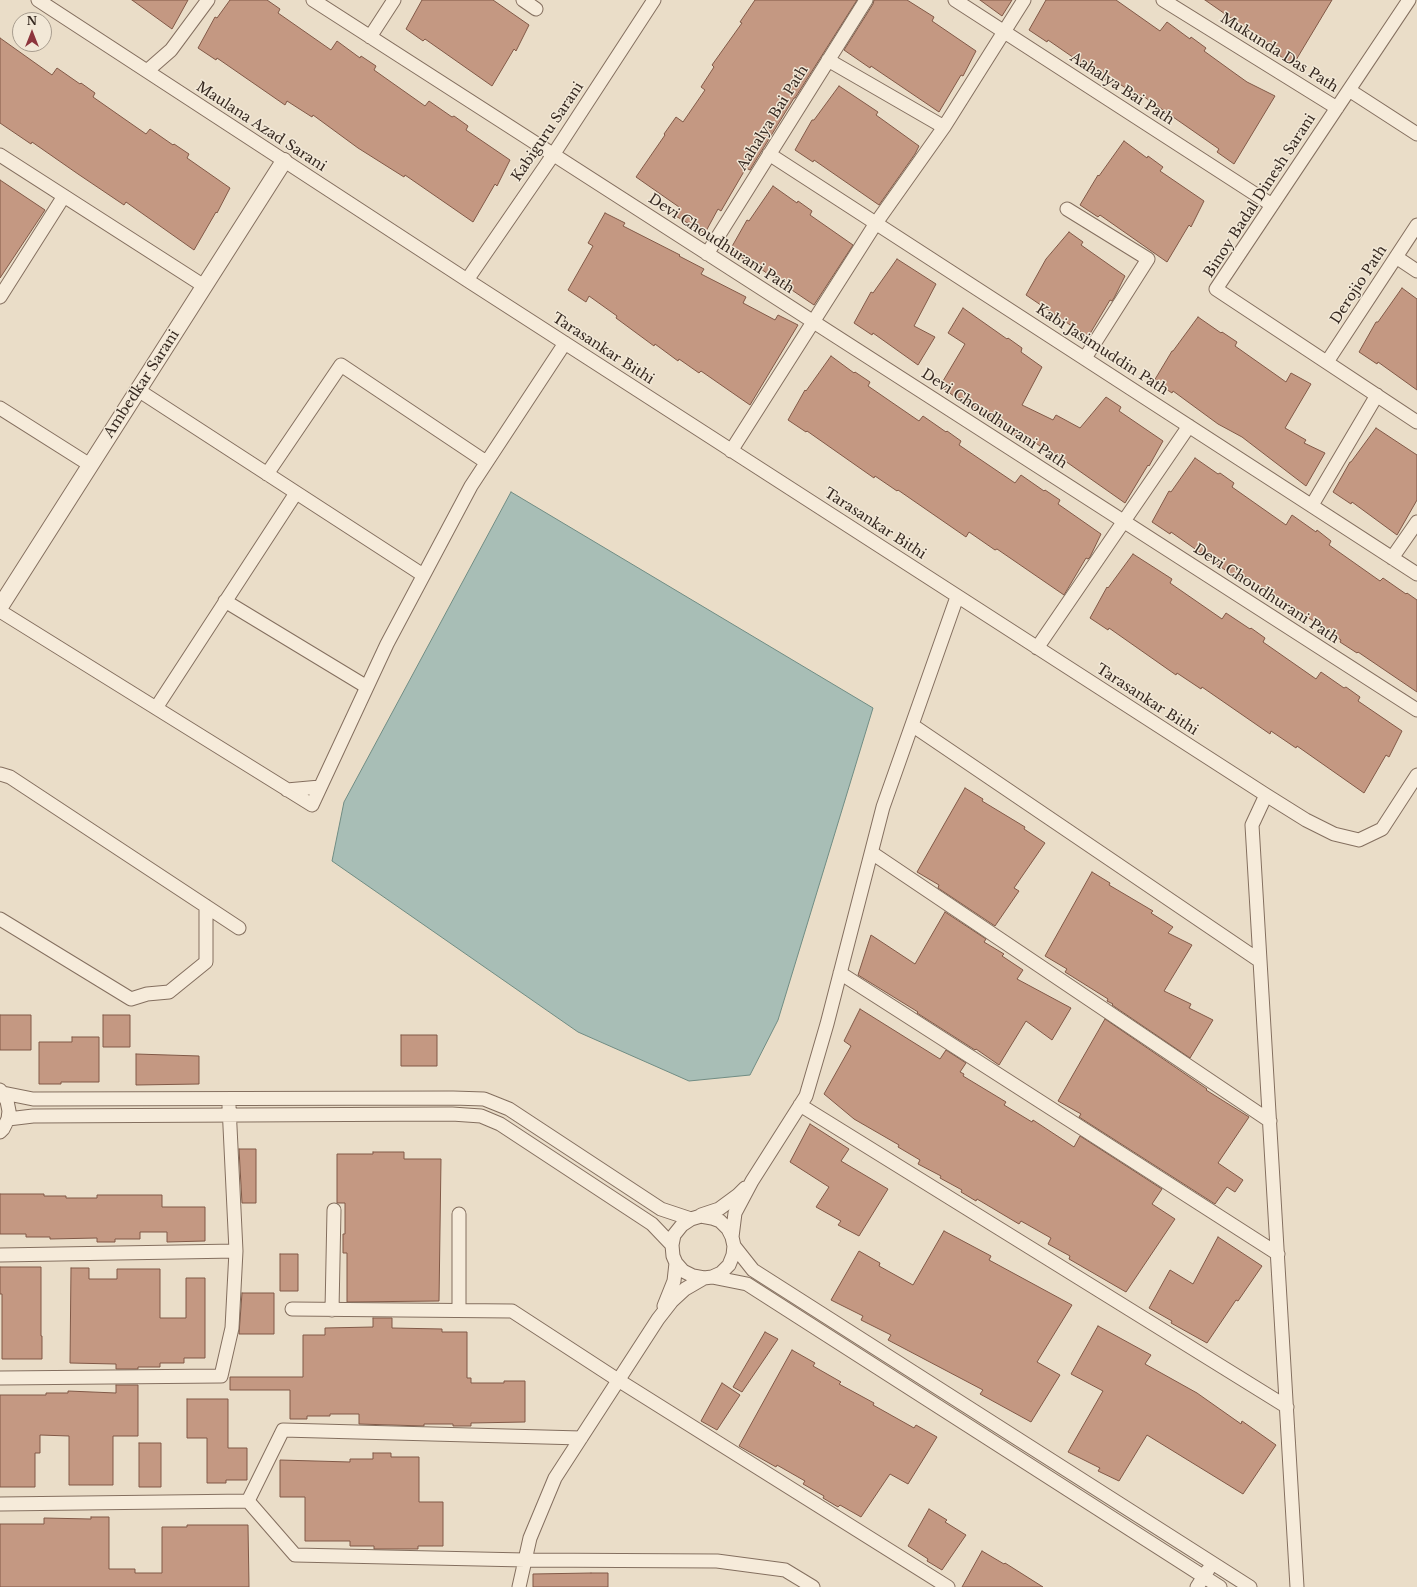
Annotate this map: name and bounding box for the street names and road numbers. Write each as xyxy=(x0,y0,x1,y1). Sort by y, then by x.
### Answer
street label: Mukunda Das Path xyxy=(1217,10,1341,96)
street label: Aahalya Bai Path xyxy=(1067,49,1177,129)
street label: Aahalya Bai Path xyxy=(734,62,812,174)
street label: Maulana Azad Sarani xyxy=(193,79,329,175)
street label: Kabiguru Sarani xyxy=(509,79,587,185)
street label: Binoy Badal Dinesh Sarani xyxy=(1201,111,1319,281)
street label: Devi Choudhurani Path xyxy=(645,191,797,297)
street label: Derojio Path xyxy=(1327,243,1391,327)
street label: Kabi Jasimuddin Path xyxy=(1033,301,1171,399)
street label: Tarasankar Bithi xyxy=(549,310,657,388)
street label: Ambedkar Sarani xyxy=(101,327,183,441)
street label: Devi Choudhurani Path xyxy=(918,366,1070,472)
street label: Tarasankar Bithi xyxy=(821,485,929,563)
street label: Devi Choudhurani Path xyxy=(1190,541,1342,647)
street label: Tarasankar Bithi xyxy=(1093,661,1201,739)

